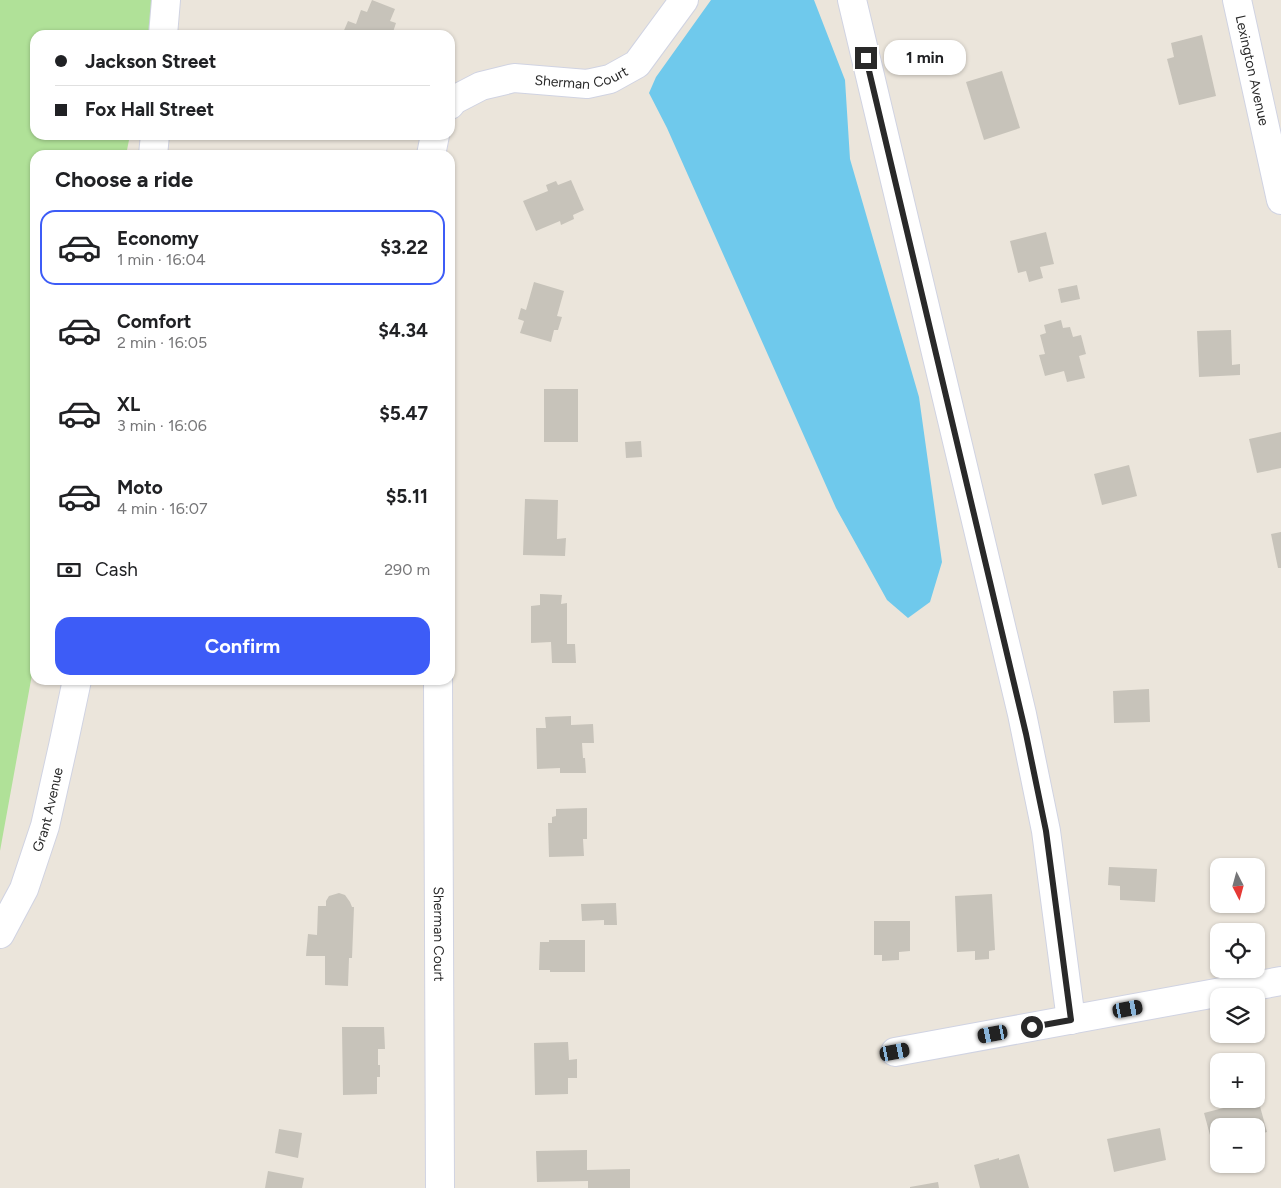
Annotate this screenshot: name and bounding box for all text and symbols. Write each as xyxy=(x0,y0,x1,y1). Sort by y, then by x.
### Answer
street label: Lexington Avenue xyxy=(1232,13,1272,128)
callout: 1 min xyxy=(884,40,966,76)
route end xyxy=(855,47,877,69)
text: 1 min xyxy=(906,48,944,67)
text: Jackson Street xyxy=(85,50,216,73)
street label: Sherman Court xyxy=(534,63,631,93)
text: Fox Hall Street xyxy=(85,98,214,121)
text: Choose a ride xyxy=(55,166,193,193)
icon: car xyxy=(57,225,102,270)
text: Economy xyxy=(117,227,199,250)
text: $3.22 xyxy=(380,236,428,259)
text: 1 min · 16:04 xyxy=(117,250,206,269)
icon: car xyxy=(57,308,102,353)
text: Comfort xyxy=(117,310,192,333)
text: $4.34 xyxy=(378,319,428,342)
text: 2 min · 16:05 xyxy=(117,333,207,352)
icon: car xyxy=(57,391,102,436)
text: XL xyxy=(117,393,140,416)
text: $5.47 xyxy=(379,402,428,425)
text: 3 min · 16:06 xyxy=(117,416,207,435)
icon: car xyxy=(57,474,102,519)
text: Moto xyxy=(117,476,163,499)
text: $5.11 xyxy=(386,485,428,508)
text: 4 min · 16:07 xyxy=(117,499,208,518)
icon: cash xyxy=(55,556,83,584)
text: Cash xyxy=(95,558,138,581)
text: 290 m xyxy=(384,560,430,579)
button: Confirm xyxy=(55,617,430,675)
street label: Grant Avenue xyxy=(29,766,67,854)
north arrow xyxy=(1210,858,1265,912)
map controls xyxy=(1210,858,1265,1173)
street label: Sherman Court xyxy=(430,886,447,982)
button: locate xyxy=(1210,923,1265,978)
button: layers xyxy=(1210,988,1265,1043)
car xyxy=(1111,999,1144,1019)
route start xyxy=(1021,1016,1043,1038)
car xyxy=(976,1024,1009,1044)
car xyxy=(878,1042,911,1062)
button: + xyxy=(1210,1053,1265,1108)
button: − xyxy=(1210,1118,1265,1173)

